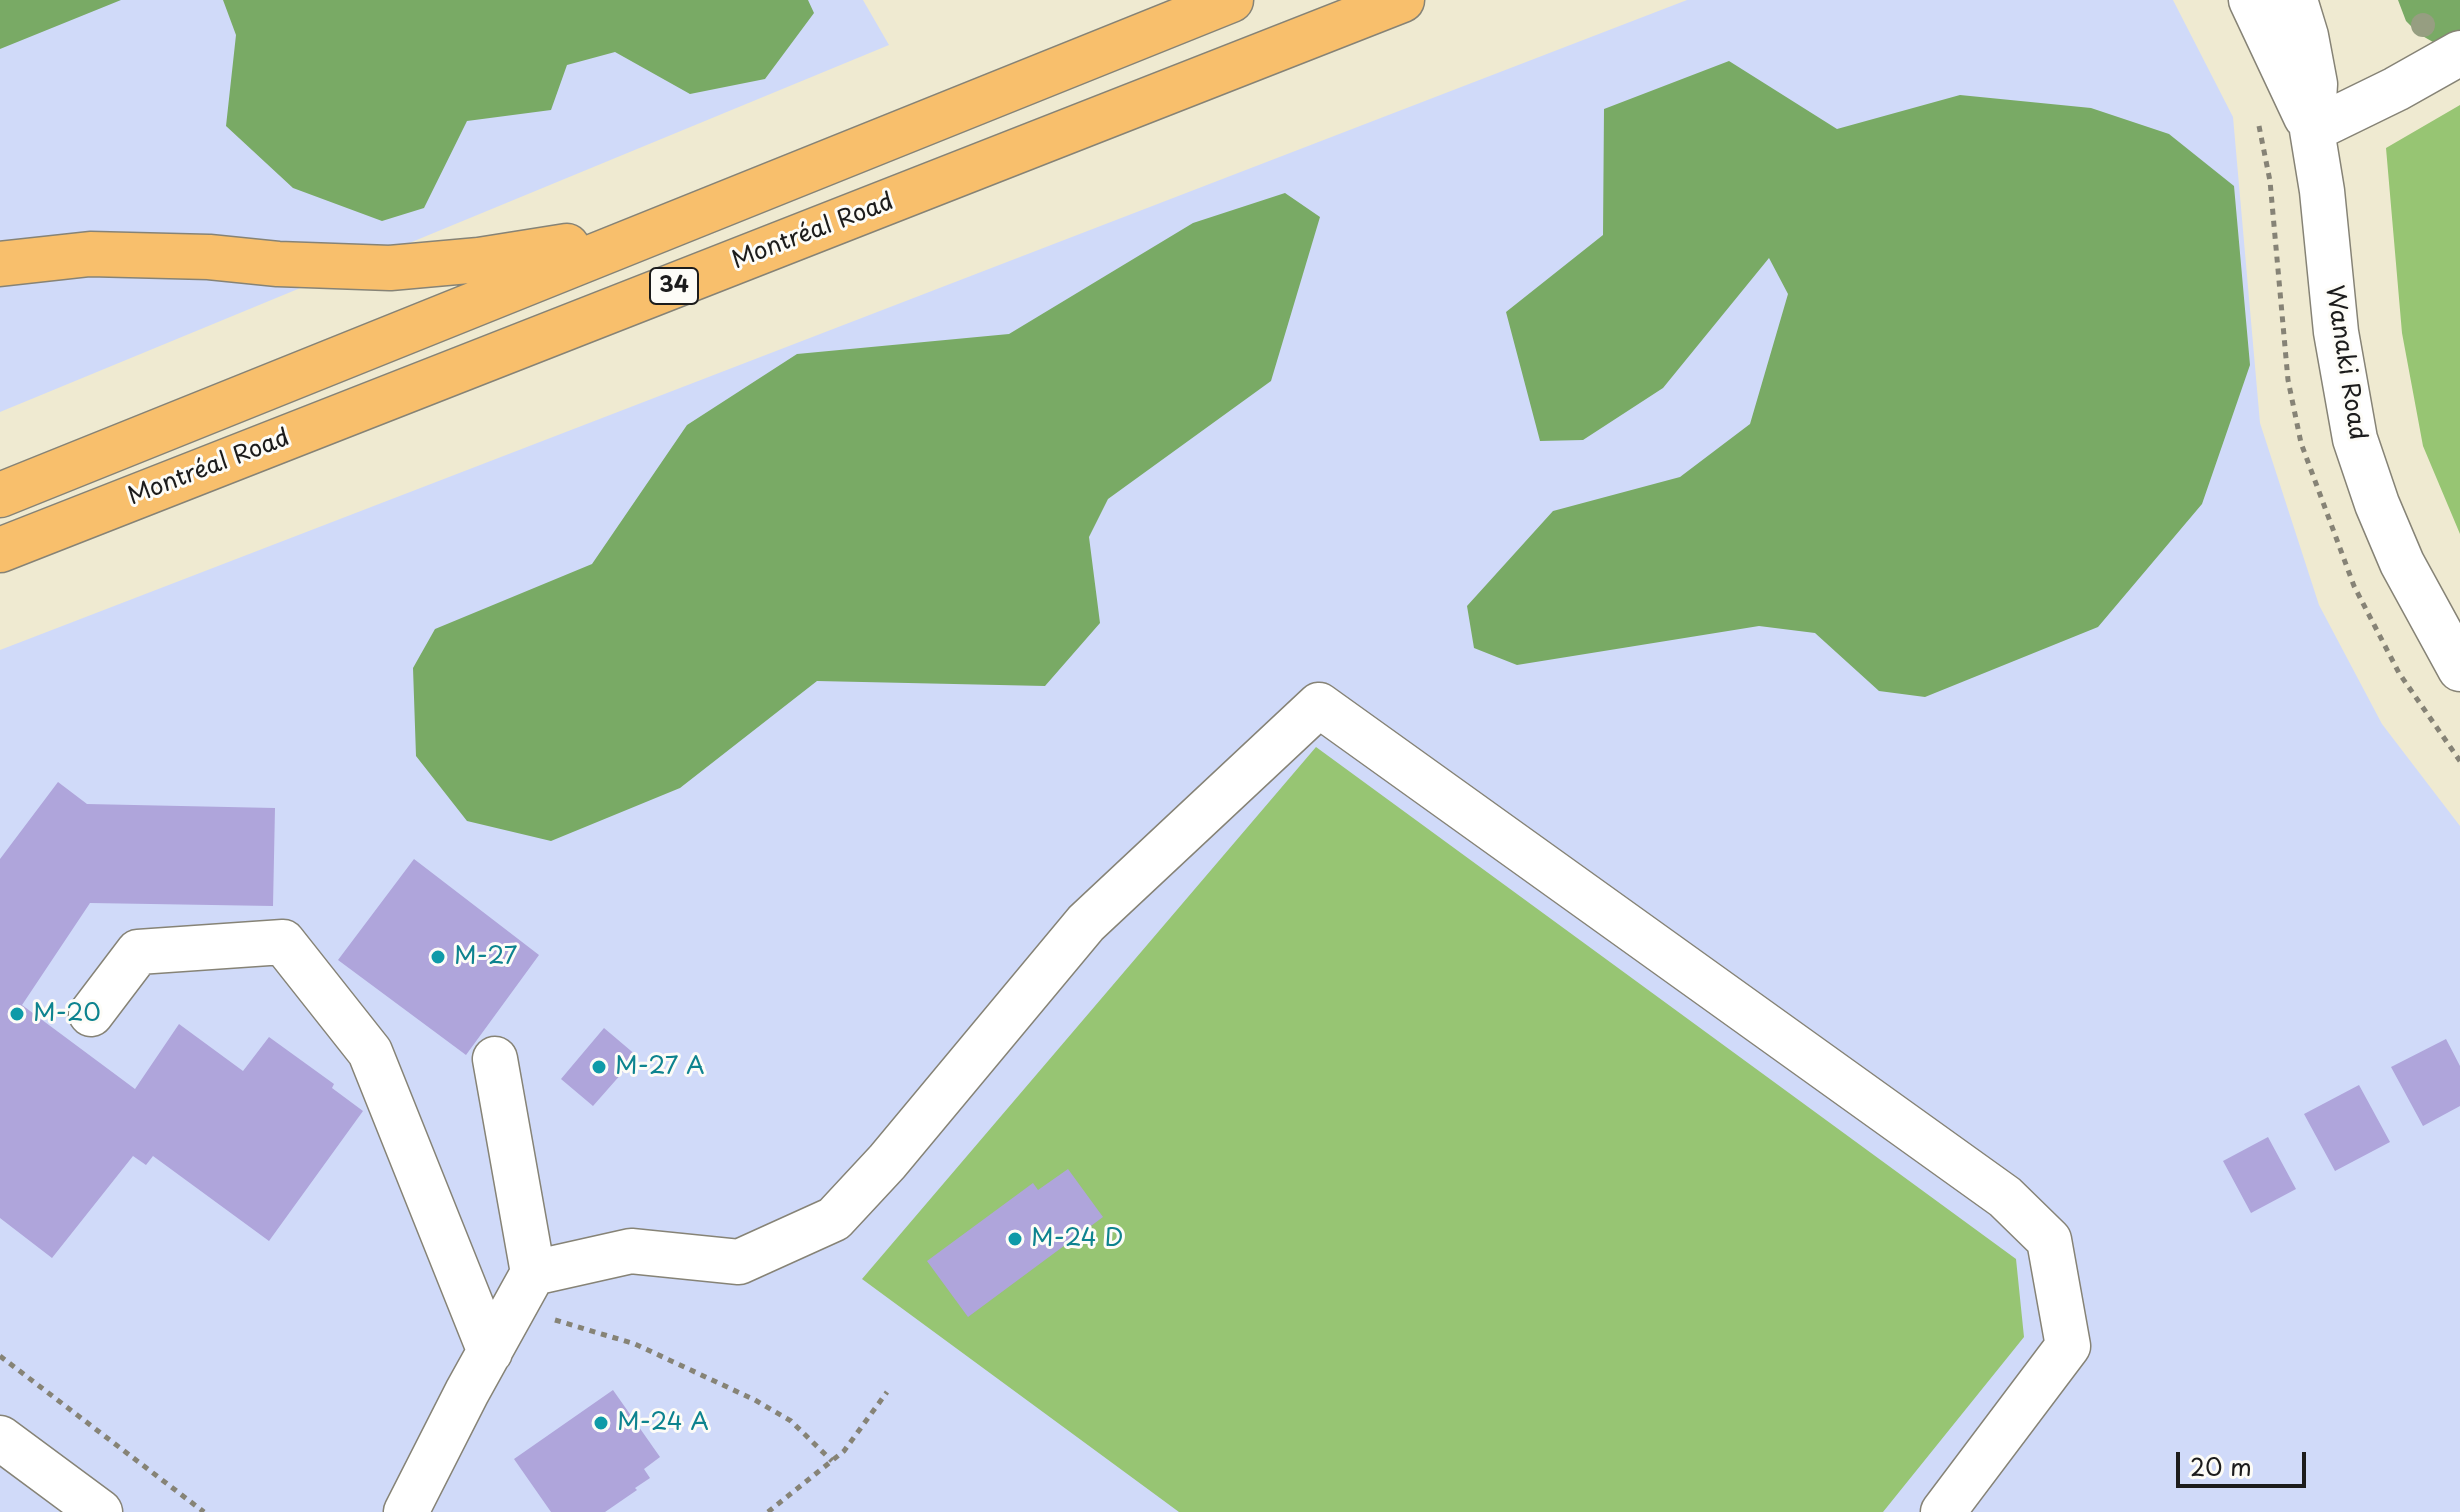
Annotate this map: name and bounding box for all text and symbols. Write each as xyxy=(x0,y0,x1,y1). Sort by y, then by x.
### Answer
street label: Montréal Road xyxy=(728,188,898,276)
road number: 34 xyxy=(650,268,698,304)
street label: Wanaki Road xyxy=(2319,284,2371,442)
street label: Montréal Road xyxy=(124,424,294,512)
place label: M-27 xyxy=(454,943,517,971)
marker: M-27 xyxy=(429,948,447,966)
place label: M-20 xyxy=(33,1000,101,1028)
marker: M-20 xyxy=(8,1005,26,1023)
place label: M-27 A xyxy=(615,1053,705,1081)
marker: M-27 A xyxy=(590,1058,608,1076)
place label: M-24 D xyxy=(1031,1225,1123,1253)
marker: M-24 D xyxy=(1006,1230,1024,1248)
place label: M-24 A xyxy=(617,1409,709,1437)
marker: M-24 A xyxy=(592,1414,610,1432)
scale bar xyxy=(2180,1436,2310,1486)
text: 20 m xyxy=(2190,1448,2252,1484)

